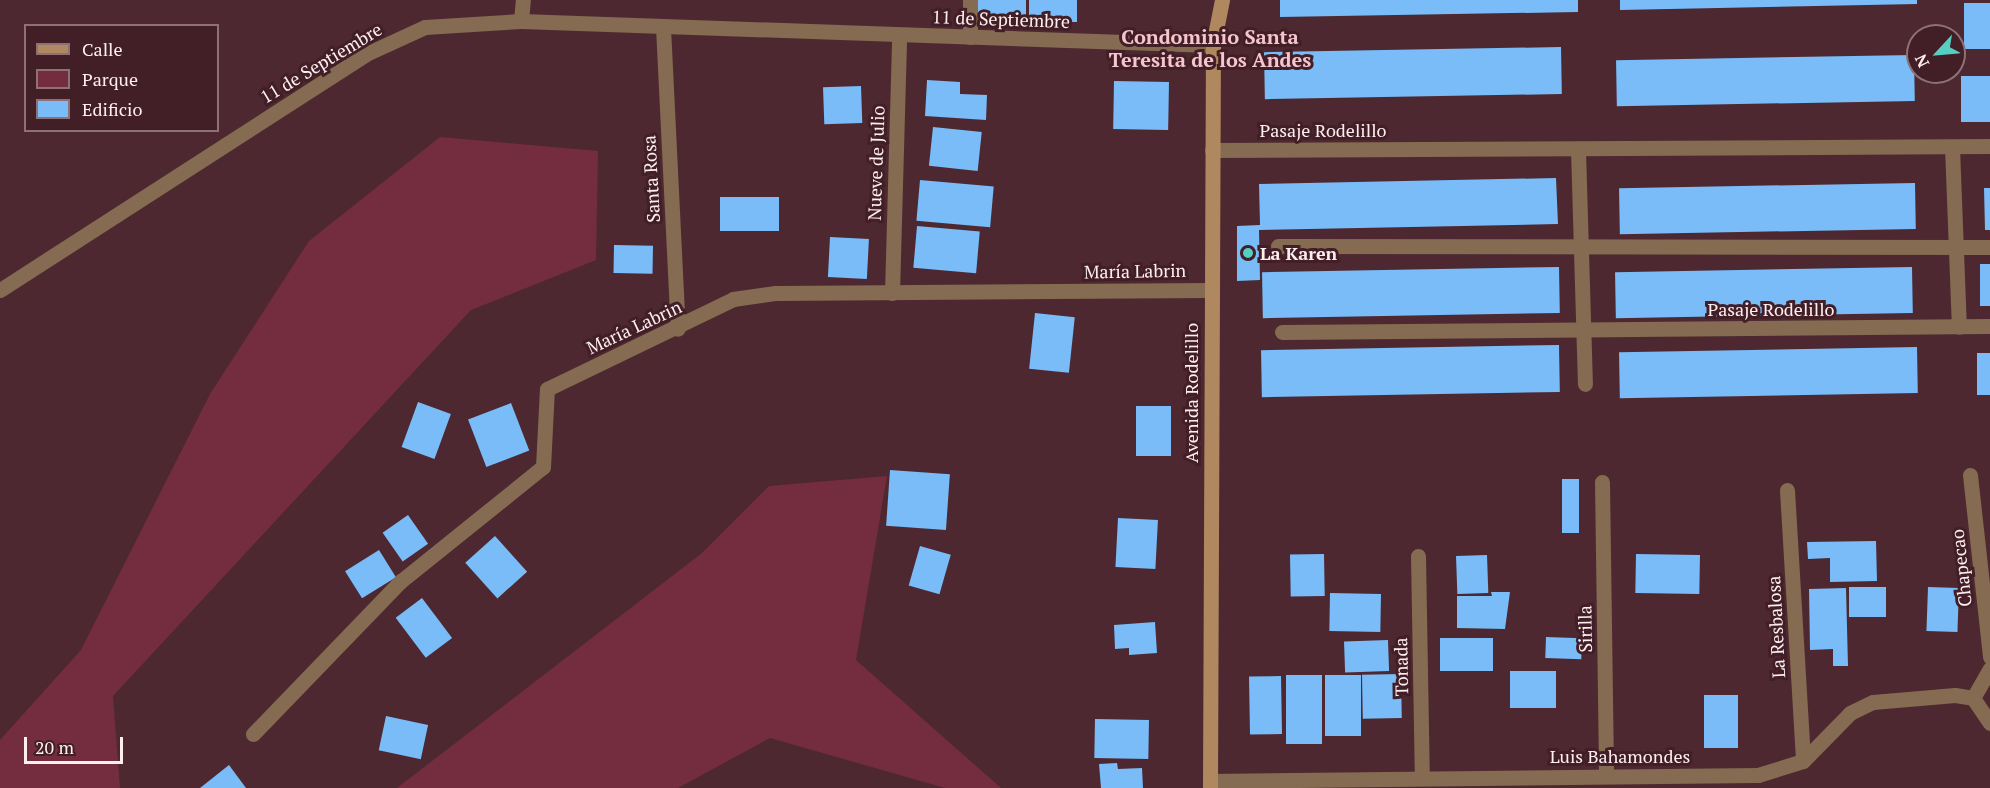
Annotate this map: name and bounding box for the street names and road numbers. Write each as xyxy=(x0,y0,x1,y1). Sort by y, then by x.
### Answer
street label: 11 de Septiembre xyxy=(932,6,1070,32)
street label: 11 de Septiembre xyxy=(256,18,386,108)
street label: Nueve de Julio xyxy=(863,105,889,221)
street label: Pasaje Rodelillo xyxy=(1259,119,1387,141)
street label: Santa Rosa xyxy=(638,135,664,223)
street label: María Labrin xyxy=(1084,259,1186,283)
street label: María Labrin xyxy=(583,296,685,358)
street label: Pasaje Rodelillo xyxy=(1707,298,1835,320)
street label: Avenida Rodelillo xyxy=(1180,323,1202,463)
street label: Chapecao xyxy=(1946,528,1976,608)
street label: La Resbalosa xyxy=(1763,575,1789,679)
street label: Sirilla xyxy=(1574,605,1596,653)
street label: Tonada xyxy=(1390,637,1412,697)
street label: Luis Bahamondes xyxy=(1550,745,1690,767)

